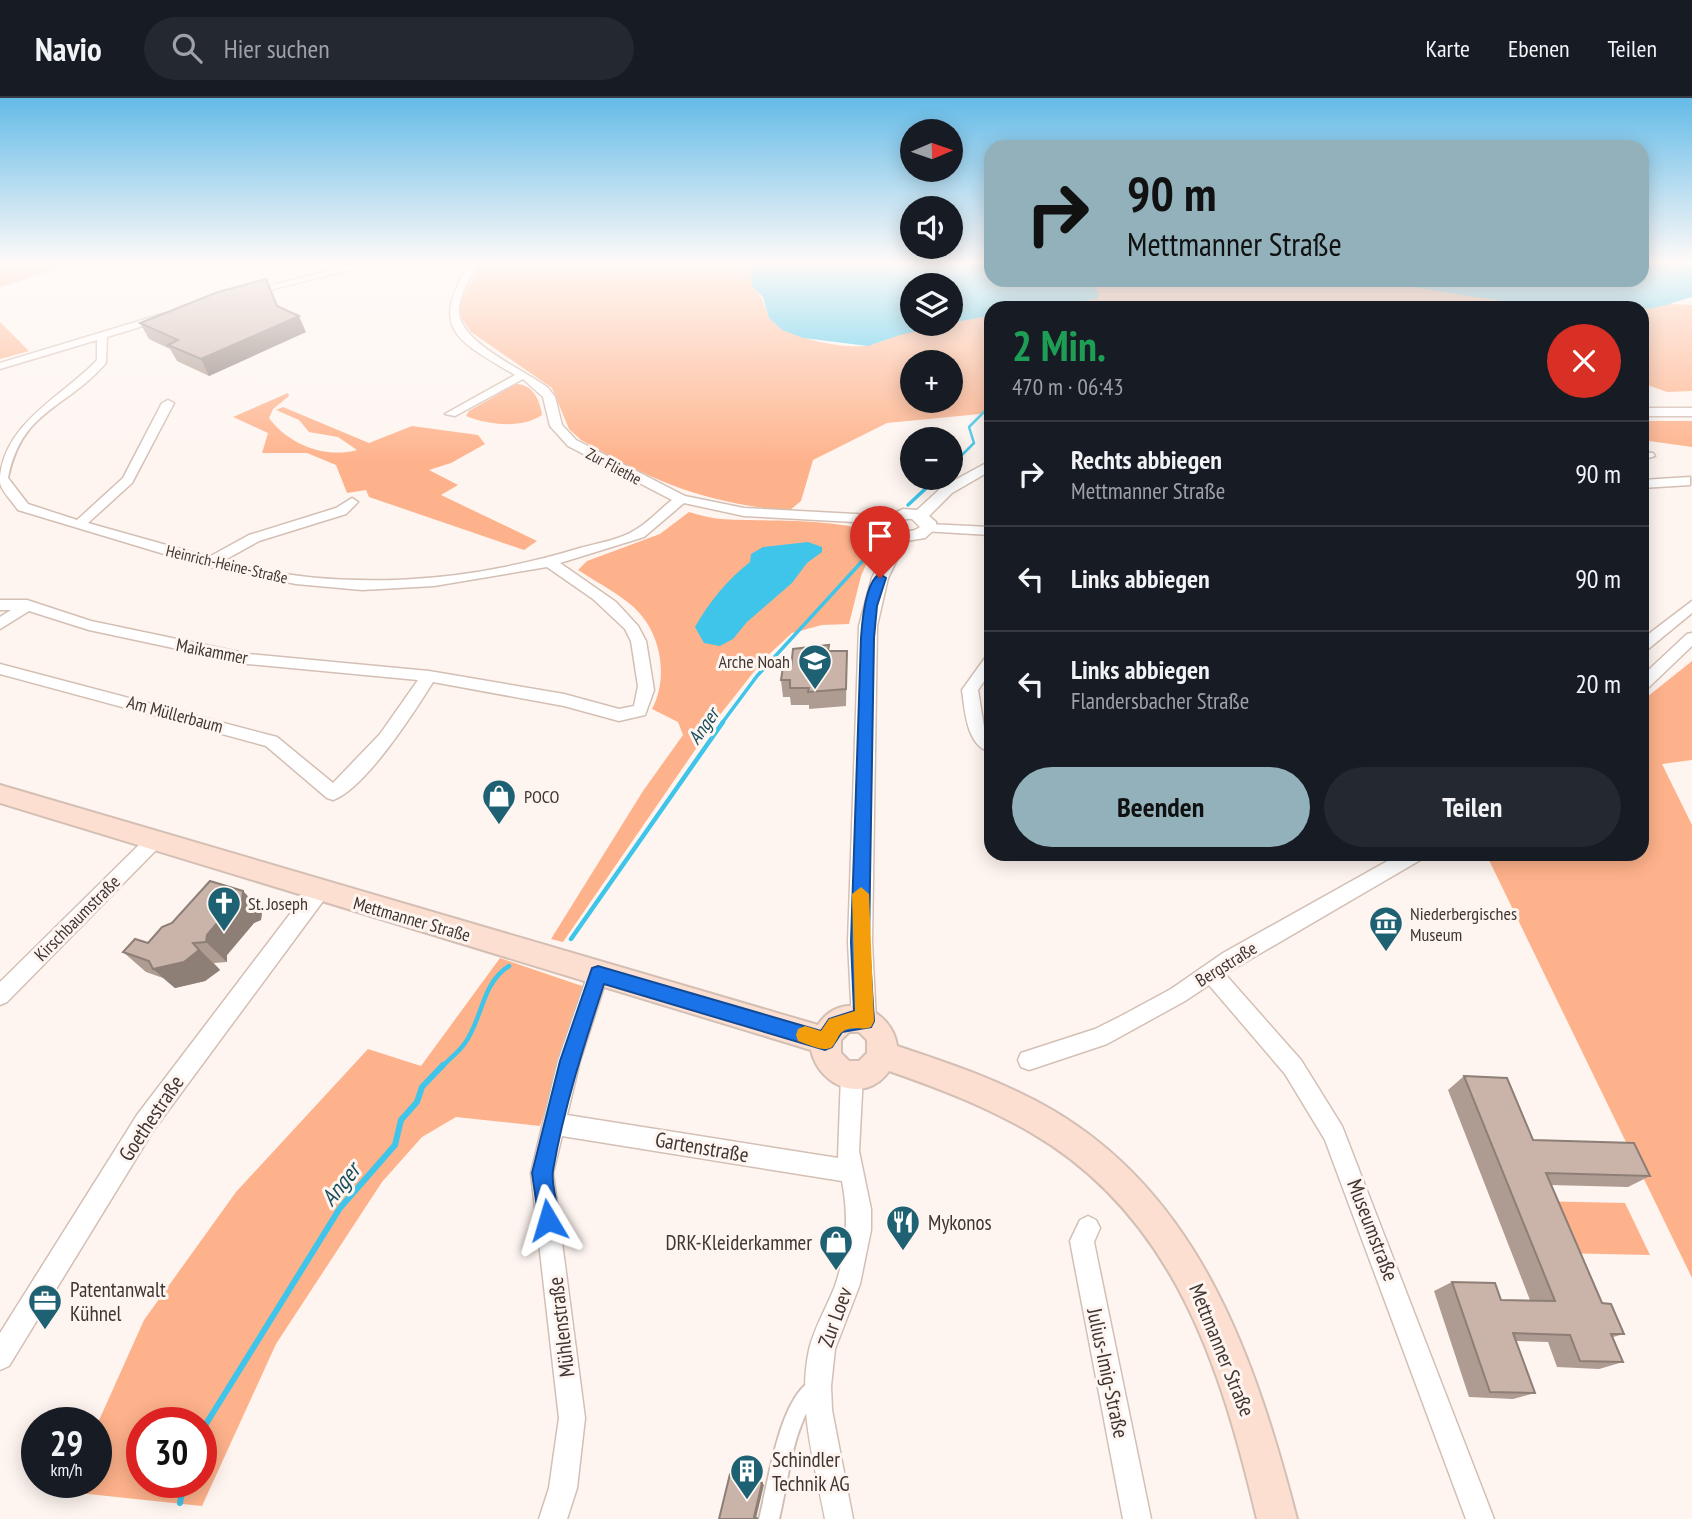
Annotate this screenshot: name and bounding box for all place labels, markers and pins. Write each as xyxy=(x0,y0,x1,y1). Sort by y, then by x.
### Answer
pin xyxy=(850,506,910,578)
school or university icon: Arche Noah xyxy=(796,642,834,691)
place label: Arche Noah xyxy=(718,650,790,673)
shop icon: POCO xyxy=(480,777,518,826)
place label: POCO xyxy=(524,785,560,808)
church icon: St. Joseph xyxy=(205,884,243,933)
place label: St. Joseph xyxy=(248,892,308,915)
place label: Niederbergisches Museum xyxy=(1410,902,1517,946)
museum icon: Niederbergisches Museum xyxy=(1367,904,1405,953)
restaurant icon: Mykonos xyxy=(884,1203,922,1252)
place label: Mykonos xyxy=(928,1209,992,1236)
shop icon: DRK-Kleiderkammer xyxy=(817,1223,855,1272)
place label: DRK-Kleiderkammer xyxy=(665,1229,812,1256)
place label: Patentanwalt Kühnel xyxy=(70,1276,166,1327)
office icon: Patentanwalt Kühnel xyxy=(26,1282,64,1331)
place label: Schindler Technik AG xyxy=(772,1446,850,1497)
building icon: Schindler Technik AG xyxy=(728,1452,766,1501)

